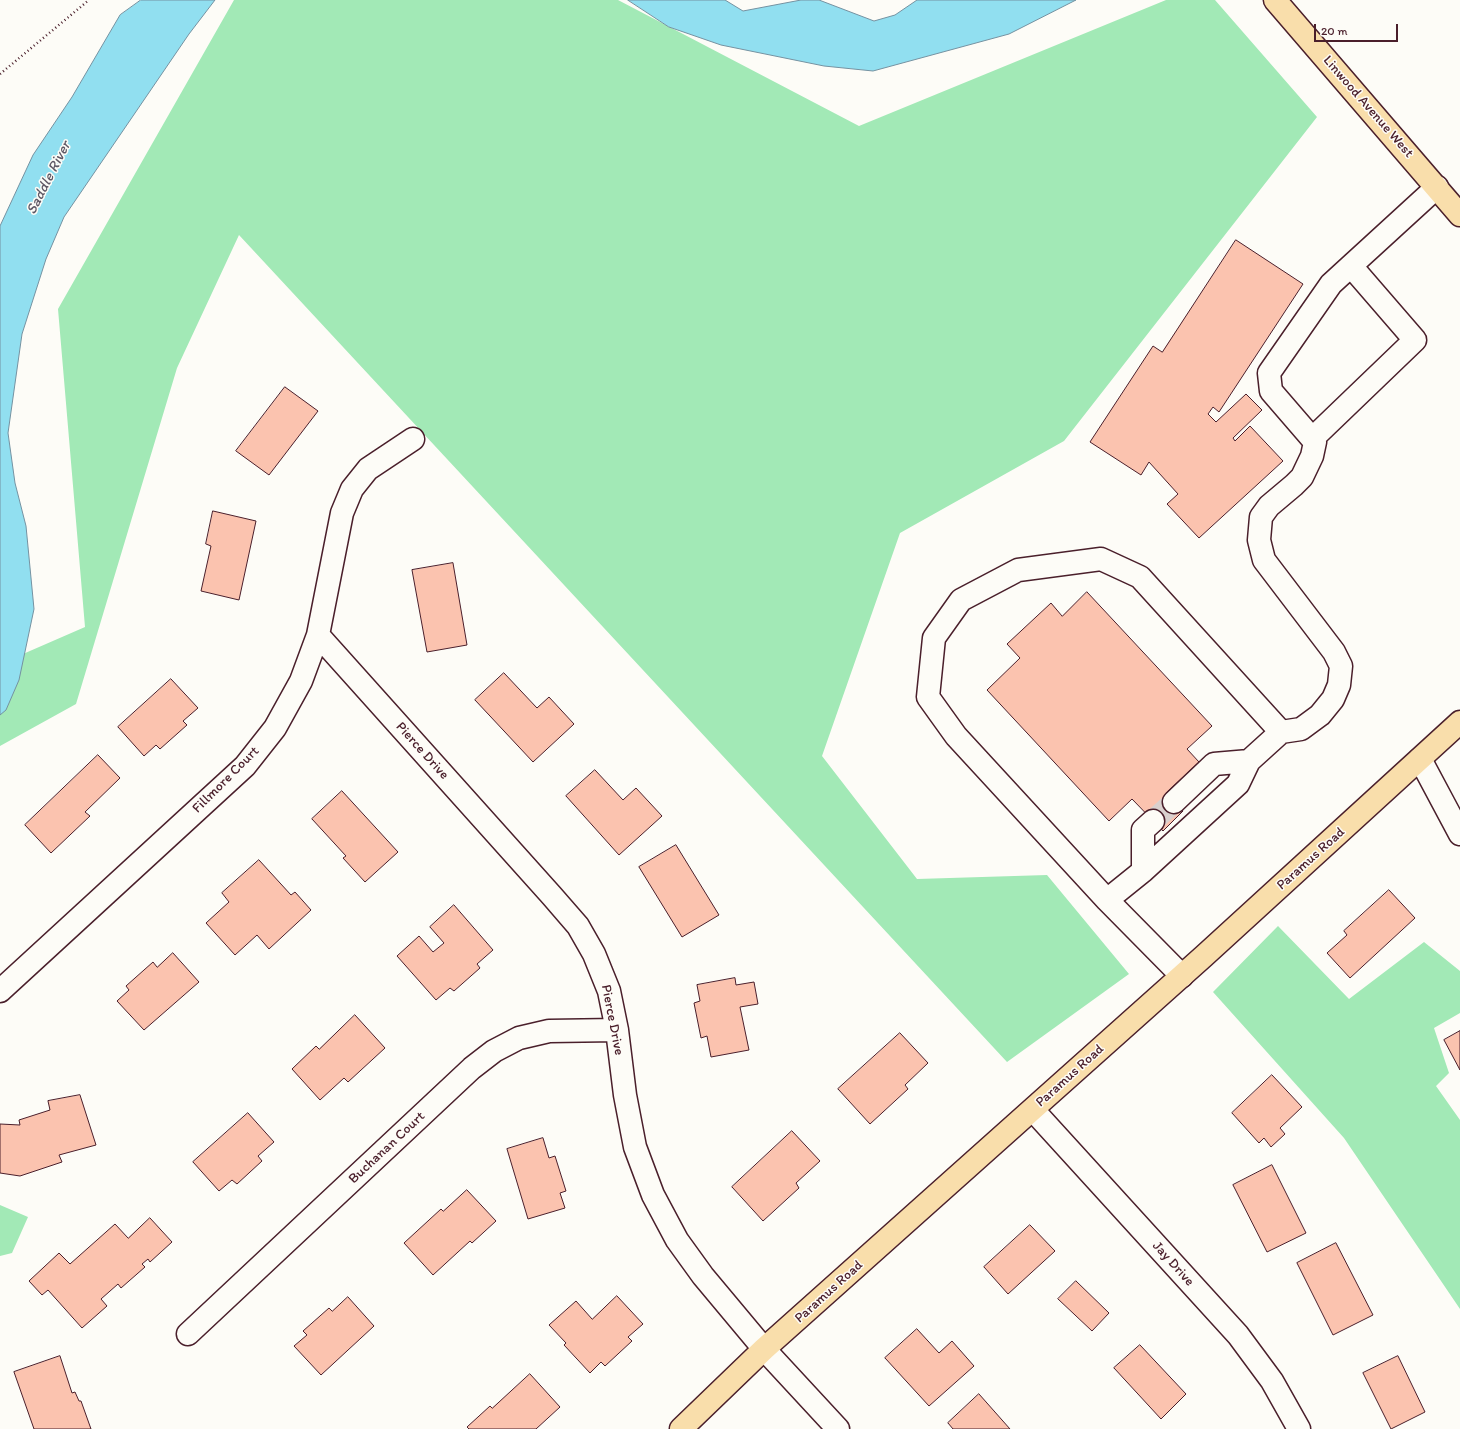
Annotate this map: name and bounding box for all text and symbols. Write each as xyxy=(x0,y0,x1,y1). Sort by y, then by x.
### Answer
scale bar xyxy=(1316,16,1400,42)
text: 20 m xyxy=(1321,24,1348,38)
street label: Linwood Avenue West xyxy=(1319,53,1417,161)
water label: Saddle River xyxy=(23,138,75,218)
street label: Pierce Drive xyxy=(392,719,452,783)
street label: Fillmore Court xyxy=(189,743,263,817)
street label: Paramus Road xyxy=(1273,824,1349,894)
street label: Pierce Drive xyxy=(597,983,627,1057)
street label: Paramus Road xyxy=(1032,1041,1108,1111)
street label: Buchanan Court xyxy=(345,1108,429,1188)
street label: Jay Drive xyxy=(1148,1238,1198,1290)
street label: Paramus Road xyxy=(791,1257,867,1327)

